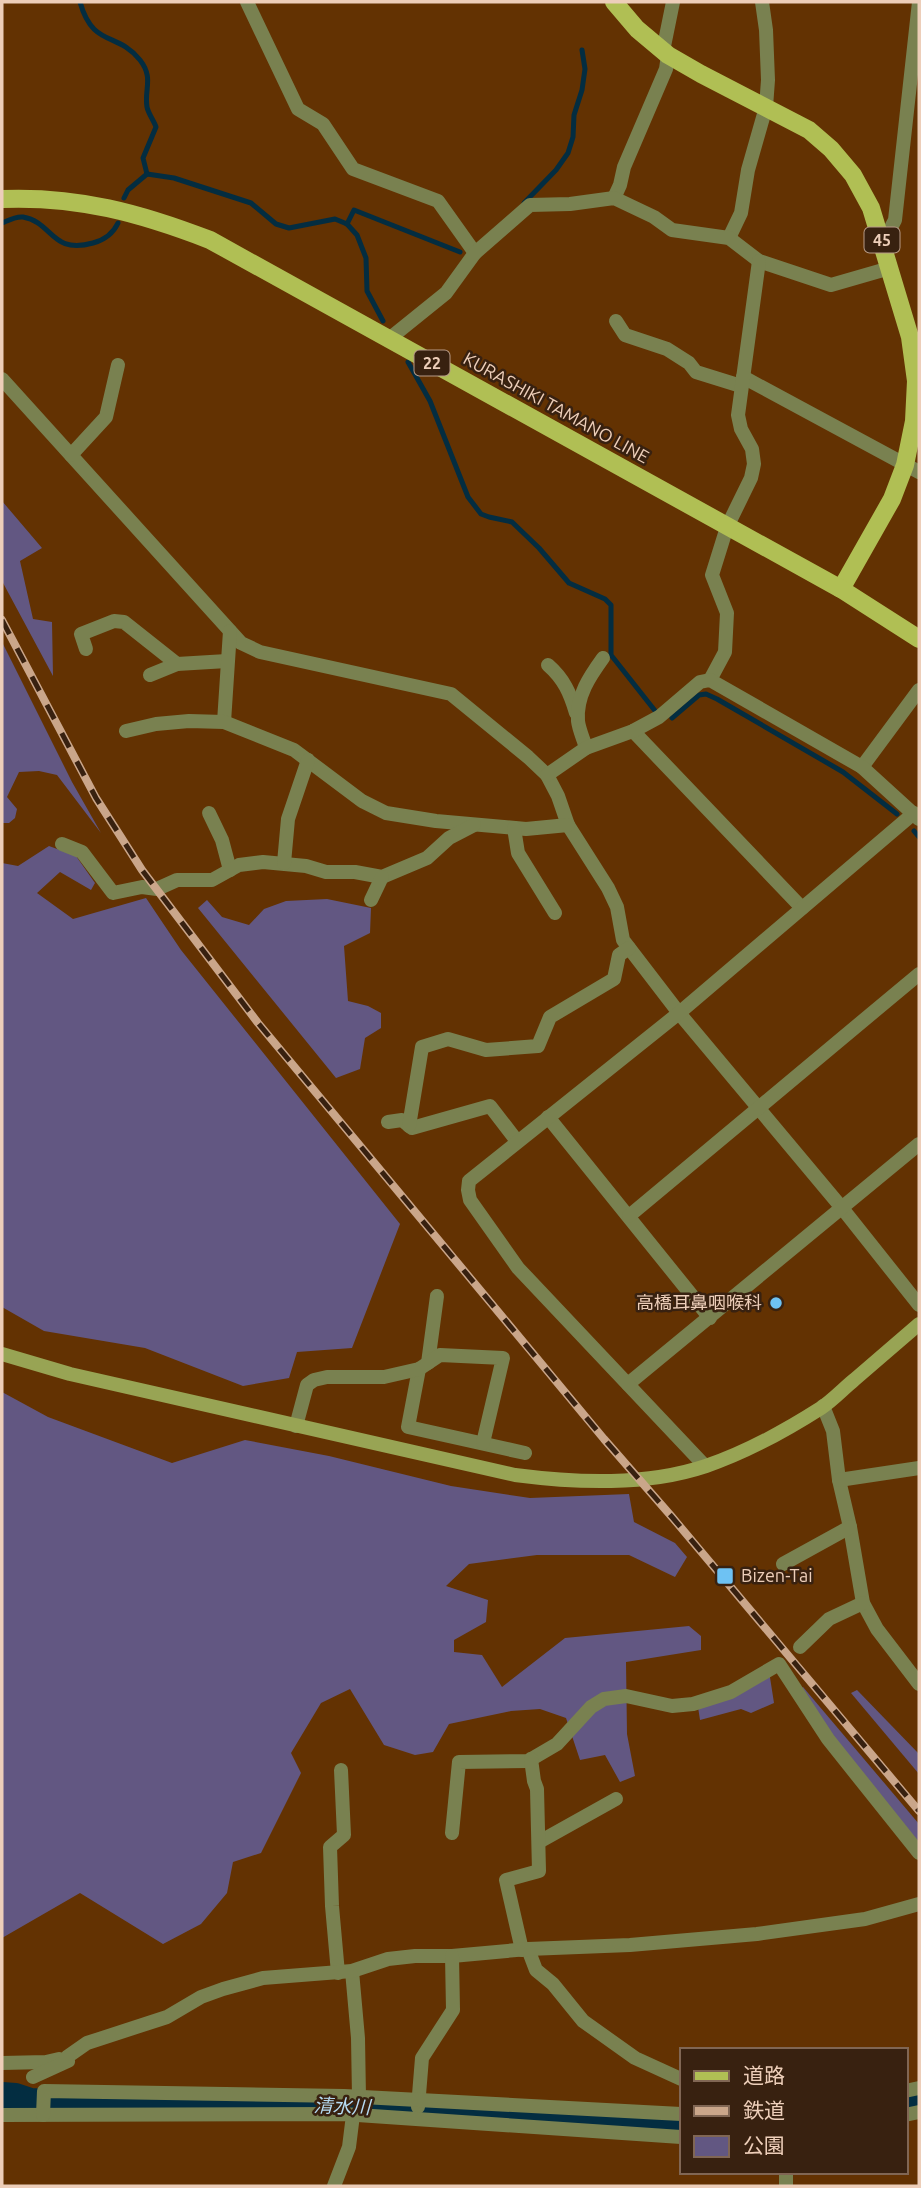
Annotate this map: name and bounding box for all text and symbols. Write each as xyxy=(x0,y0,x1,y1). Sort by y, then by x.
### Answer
road number: 45 xyxy=(864,228,900,252)
street label: KURASHIKI TAMANO LINE xyxy=(460,348,653,467)
road number: 22 xyxy=(414,350,450,376)
place label: 高橋耳鼻咽喉科 xyxy=(636,1292,762,1312)
marker: 高橋耳鼻咽喉科 xyxy=(768,1295,784,1311)
place label: Bizen-Tai xyxy=(741,1565,813,1585)
marker: Bizen-Tai xyxy=(715,1566,735,1586)
legend xyxy=(680,2048,907,2174)
text: 道路 xyxy=(743,2063,785,2087)
water label: 清水川 xyxy=(313,2094,373,2118)
text: 鉄道 xyxy=(743,2098,785,2122)
text: 公園 xyxy=(743,2133,785,2157)

